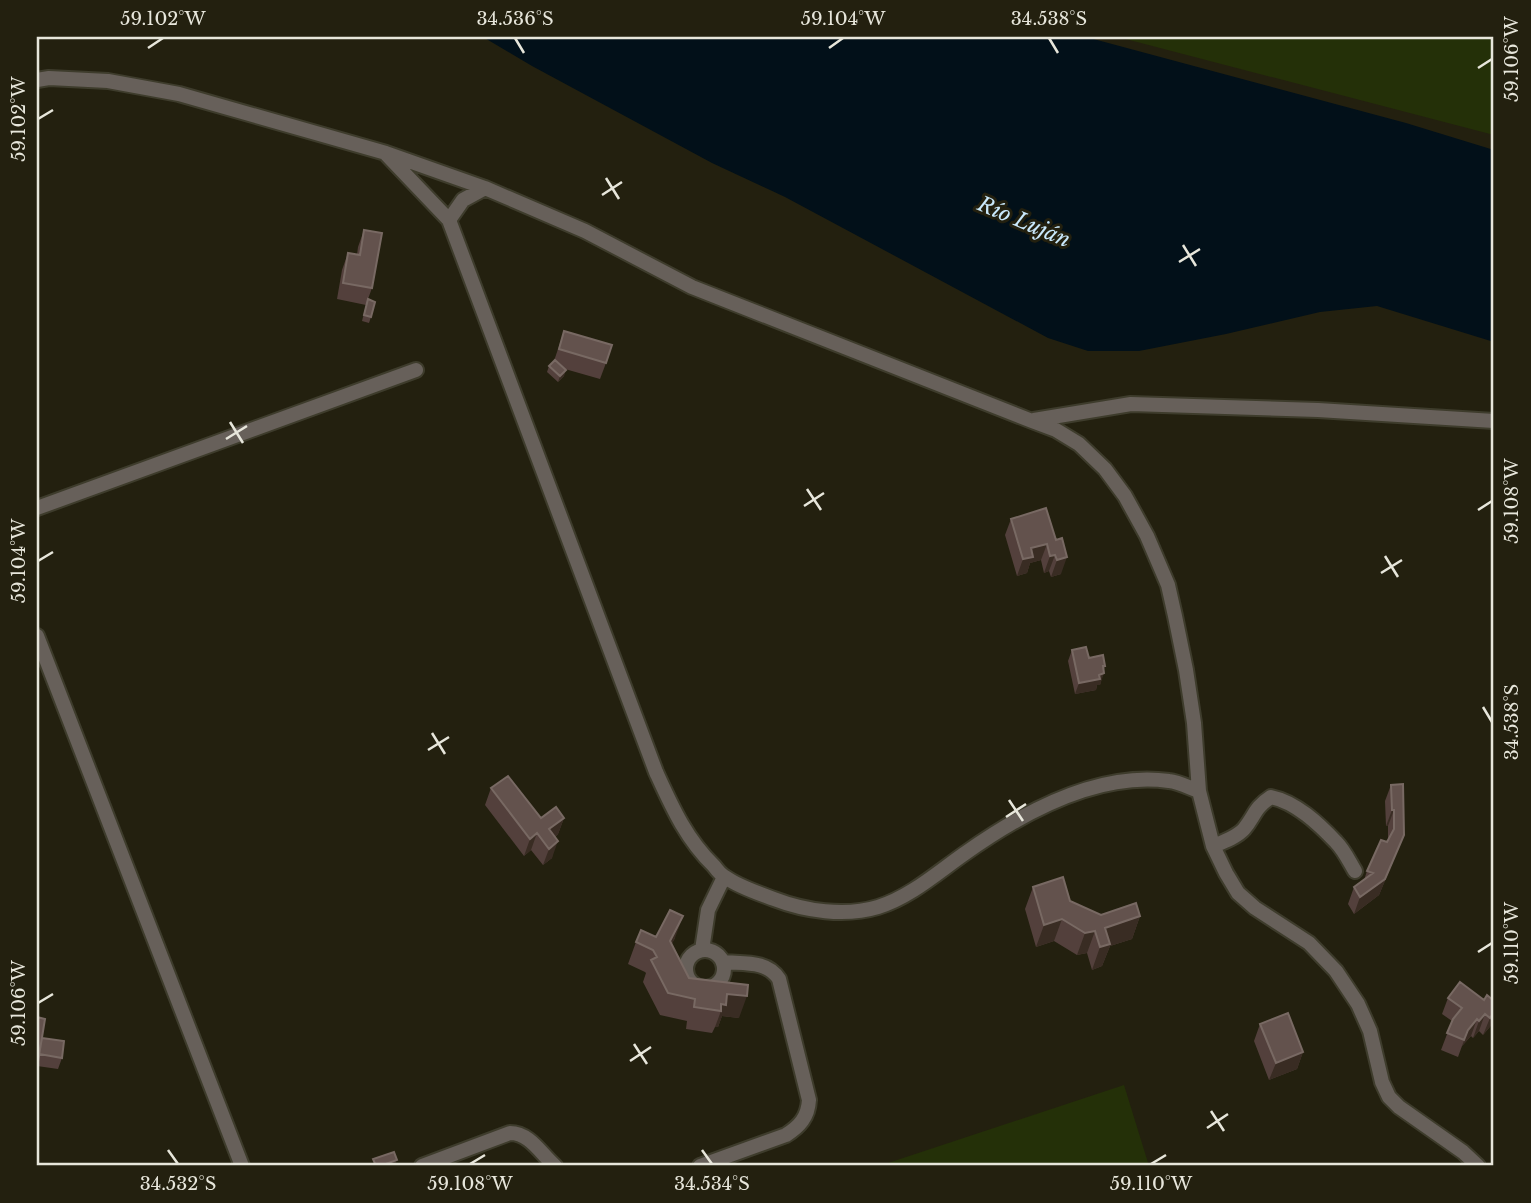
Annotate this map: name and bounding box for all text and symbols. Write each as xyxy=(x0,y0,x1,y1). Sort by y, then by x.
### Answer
text: 59.102°W xyxy=(120,8,207,30)
text: 34.536°S xyxy=(476,8,554,30)
text: 59.104°W xyxy=(801,8,886,30)
text: 34.538°S xyxy=(1011,8,1087,30)
text: 59.106°W xyxy=(1501,15,1523,102)
text: 59.102°W xyxy=(8,75,30,162)
water label: Río Luján xyxy=(973,190,1074,253)
text: 59.108°W xyxy=(1501,458,1523,544)
text: 59.104°W xyxy=(8,518,30,603)
text: 34.538°S xyxy=(1501,684,1523,760)
text: 59.110°W xyxy=(1501,901,1523,984)
text: 59.106°W xyxy=(8,959,30,1046)
text: 34.532°S xyxy=(140,1173,216,1195)
text: 59.108°W xyxy=(427,1173,513,1195)
text: 34.534°S xyxy=(674,1173,750,1195)
text: 59.110°W xyxy=(1110,1173,1193,1195)

